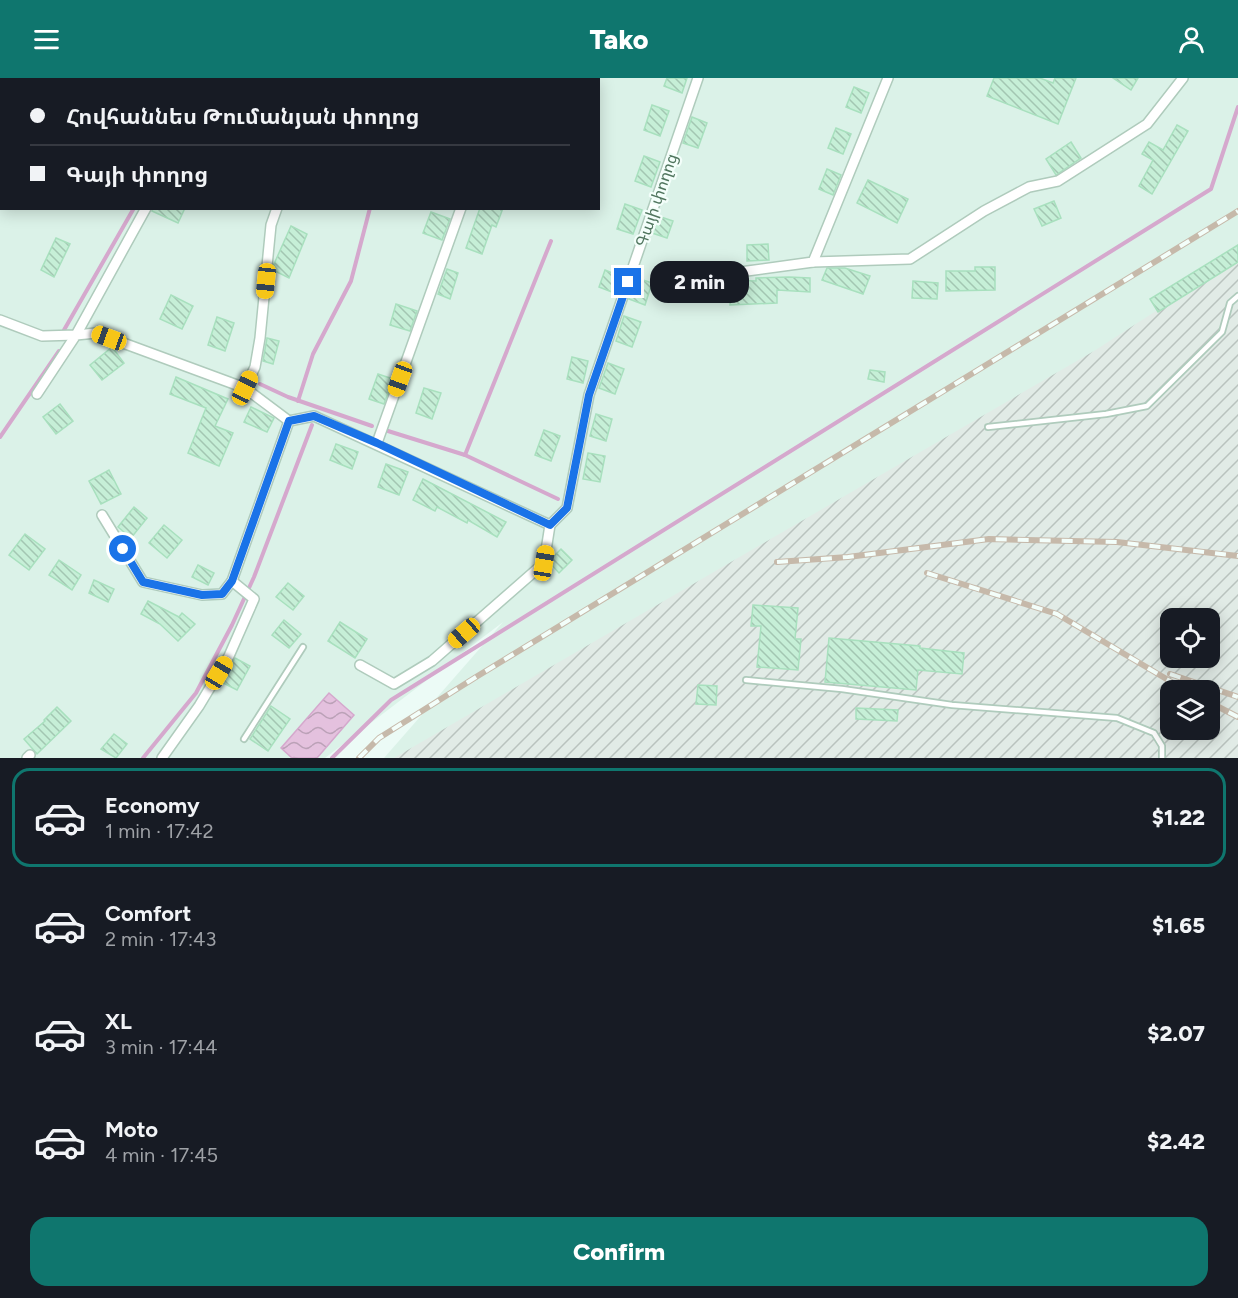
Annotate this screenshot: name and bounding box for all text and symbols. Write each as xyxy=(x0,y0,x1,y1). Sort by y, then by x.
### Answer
icon: menu xyxy=(30,23,63,56)
text: Tako xyxy=(590,23,648,56)
icon: person xyxy=(1175,23,1208,56)
text: Հովհաննես Թումանյան փողոց xyxy=(66,103,420,130)
street label: Գայի փողոց xyxy=(632,151,681,249)
text: Գայի փողոց xyxy=(66,161,208,188)
callout: 2 min xyxy=(649,261,748,303)
car xyxy=(255,262,277,300)
route end xyxy=(614,268,641,295)
text: 2 min xyxy=(674,270,725,294)
car xyxy=(89,323,129,353)
car xyxy=(385,359,415,399)
car xyxy=(229,368,261,408)
route start xyxy=(109,535,136,562)
car xyxy=(532,544,556,582)
map controls xyxy=(1160,608,1220,740)
button: locate xyxy=(1160,608,1220,668)
car xyxy=(445,614,483,652)
car xyxy=(202,653,236,693)
button: layers xyxy=(1160,680,1220,740)
icon: car xyxy=(33,791,87,845)
text: Economy xyxy=(105,792,200,819)
text: $1.22 xyxy=(1152,804,1205,831)
text: 1 min · 17:42 xyxy=(105,819,214,843)
icon: car xyxy=(33,899,87,953)
text: Comfort xyxy=(105,900,191,927)
text: $1.65 xyxy=(1152,912,1205,939)
text: 2 min · 17:43 xyxy=(105,927,216,951)
icon: car xyxy=(33,1007,87,1061)
text: XL xyxy=(105,1008,132,1035)
text: $2.07 xyxy=(1147,1020,1205,1047)
text: 3 min · 17:44 xyxy=(105,1035,218,1059)
icon: car xyxy=(33,1115,87,1169)
text: Moto xyxy=(105,1116,158,1143)
text: $2.42 xyxy=(1147,1128,1205,1155)
text: 4 min · 17:45 xyxy=(105,1143,218,1167)
button: Confirm xyxy=(30,1217,1208,1286)

